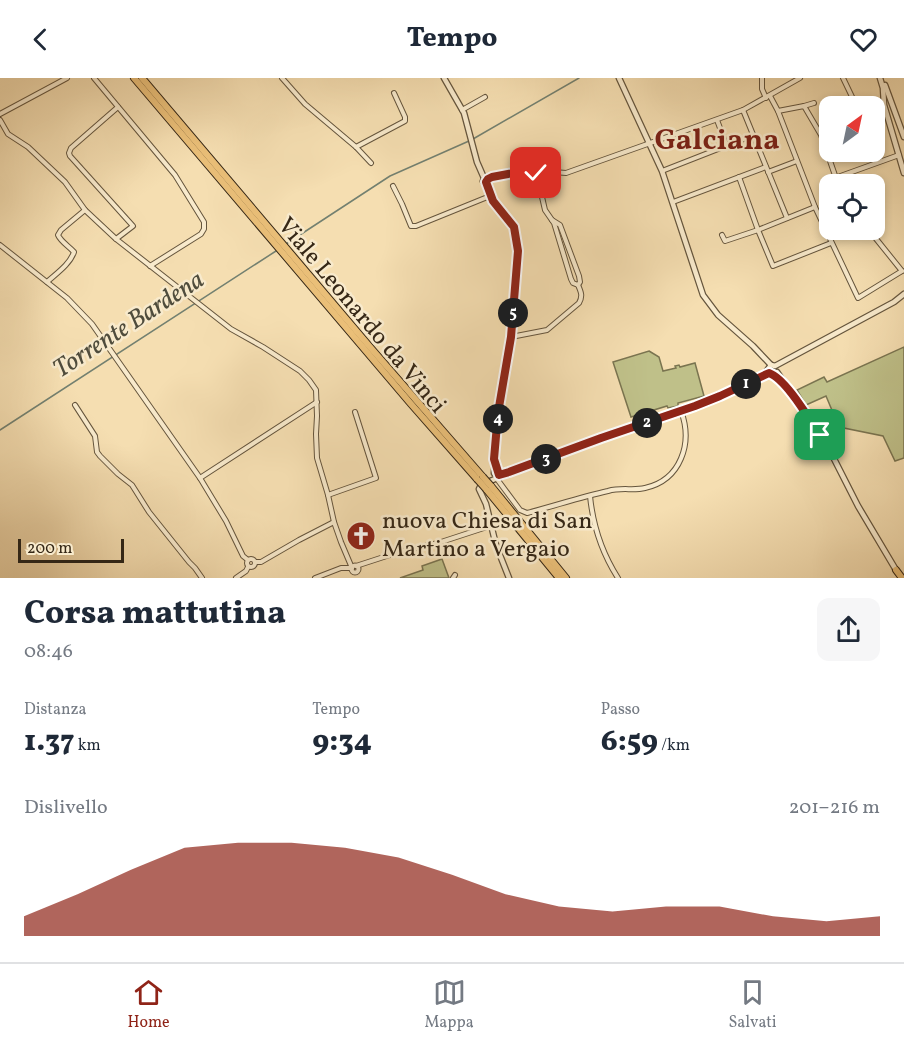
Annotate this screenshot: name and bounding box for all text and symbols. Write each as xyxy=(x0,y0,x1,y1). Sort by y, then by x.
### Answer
text: Tempo xyxy=(407,20,497,58)
icon: back xyxy=(24,23,57,56)
icon: heart xyxy=(847,23,880,56)
north arrow xyxy=(819,96,885,162)
map controls xyxy=(819,96,885,240)
district label: Galciana xyxy=(654,120,780,162)
pin xyxy=(510,147,561,198)
icon: check xyxy=(519,156,552,189)
button: locate xyxy=(819,174,885,240)
street label: Viale Leonardo da Vinci xyxy=(269,210,453,422)
water label: Torrente Bardena xyxy=(46,263,212,387)
pin: 5 xyxy=(498,298,528,328)
text: 5 xyxy=(509,302,517,324)
pin: 1 xyxy=(731,369,761,399)
text: 1 xyxy=(743,373,749,395)
pin: 4 xyxy=(483,404,513,434)
text: 4 xyxy=(493,408,503,430)
pin: 2 xyxy=(632,408,662,438)
pin xyxy=(794,409,845,460)
text: 2 xyxy=(643,412,651,434)
icon: arrive xyxy=(803,418,836,451)
pin: 3 xyxy=(531,444,561,474)
text: 3 xyxy=(542,448,550,470)
place label: nuova Chiesa di San Martino a Vergaio xyxy=(382,505,593,567)
church icon: nuova Chiesa di San Martino a Vergaio xyxy=(345,520,377,552)
scale bar xyxy=(18,536,124,564)
text: 200 m xyxy=(27,538,72,560)
text: Corsa mattutina xyxy=(24,592,286,638)
button: share xyxy=(817,598,880,661)
text: 08:46 xyxy=(24,638,73,666)
text: Distanza xyxy=(24,699,86,721)
text: Tempo xyxy=(312,699,360,721)
text: Passo xyxy=(601,699,640,721)
text: 1.37 xyxy=(24,721,75,763)
text: 9:34 xyxy=(312,721,372,763)
text: 6:59 xyxy=(601,721,658,763)
text: km xyxy=(75,735,101,757)
text: /km xyxy=(658,735,690,757)
text: Dislivello xyxy=(24,794,108,822)
text: 201–216 m xyxy=(789,794,880,822)
tab: Home xyxy=(127,976,170,1034)
tab: Mappa xyxy=(424,976,474,1034)
tab: Salvati xyxy=(728,976,777,1034)

